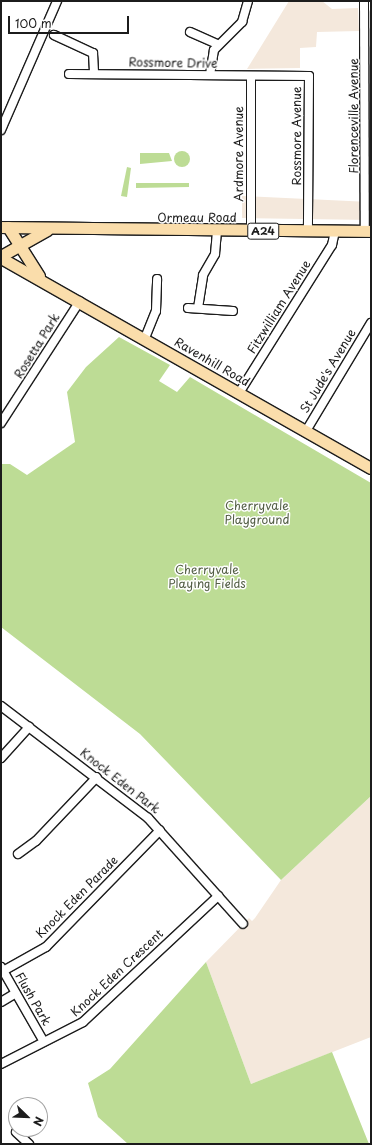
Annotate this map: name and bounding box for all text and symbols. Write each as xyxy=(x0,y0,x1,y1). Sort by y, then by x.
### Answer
scale bar xyxy=(10,8,131,34)
text: 100 m xyxy=(15,14,52,32)
street label: Rossmore Drive xyxy=(128,55,218,71)
street label: Florenceville Avenue xyxy=(347,58,361,174)
street label: Rossmore Avenue xyxy=(290,86,304,186)
street label: Ardmore Avenue xyxy=(232,106,246,202)
street label: Ormeau Road xyxy=(157,211,237,225)
road number: A24 xyxy=(247,222,279,240)
street label: Fitzwilliam Avenue xyxy=(244,258,314,356)
street label: Rosetta Park xyxy=(11,311,63,381)
street label: St Jude's Avenue xyxy=(297,326,359,416)
street label: Ravenhill Road xyxy=(172,334,252,390)
park label: Cherryvale Playground xyxy=(225,499,289,527)
park label: Cherryvale Playing Fields xyxy=(168,563,246,591)
street label: Knock Eden Park xyxy=(77,745,163,817)
street label: Knock Eden Parade xyxy=(33,853,121,941)
street label: Knock Eden Crescent xyxy=(68,926,166,1020)
street label: Flush Park xyxy=(12,969,54,1029)
north arrow xyxy=(8,1097,48,1137)
text: N xyxy=(29,1114,48,1129)

